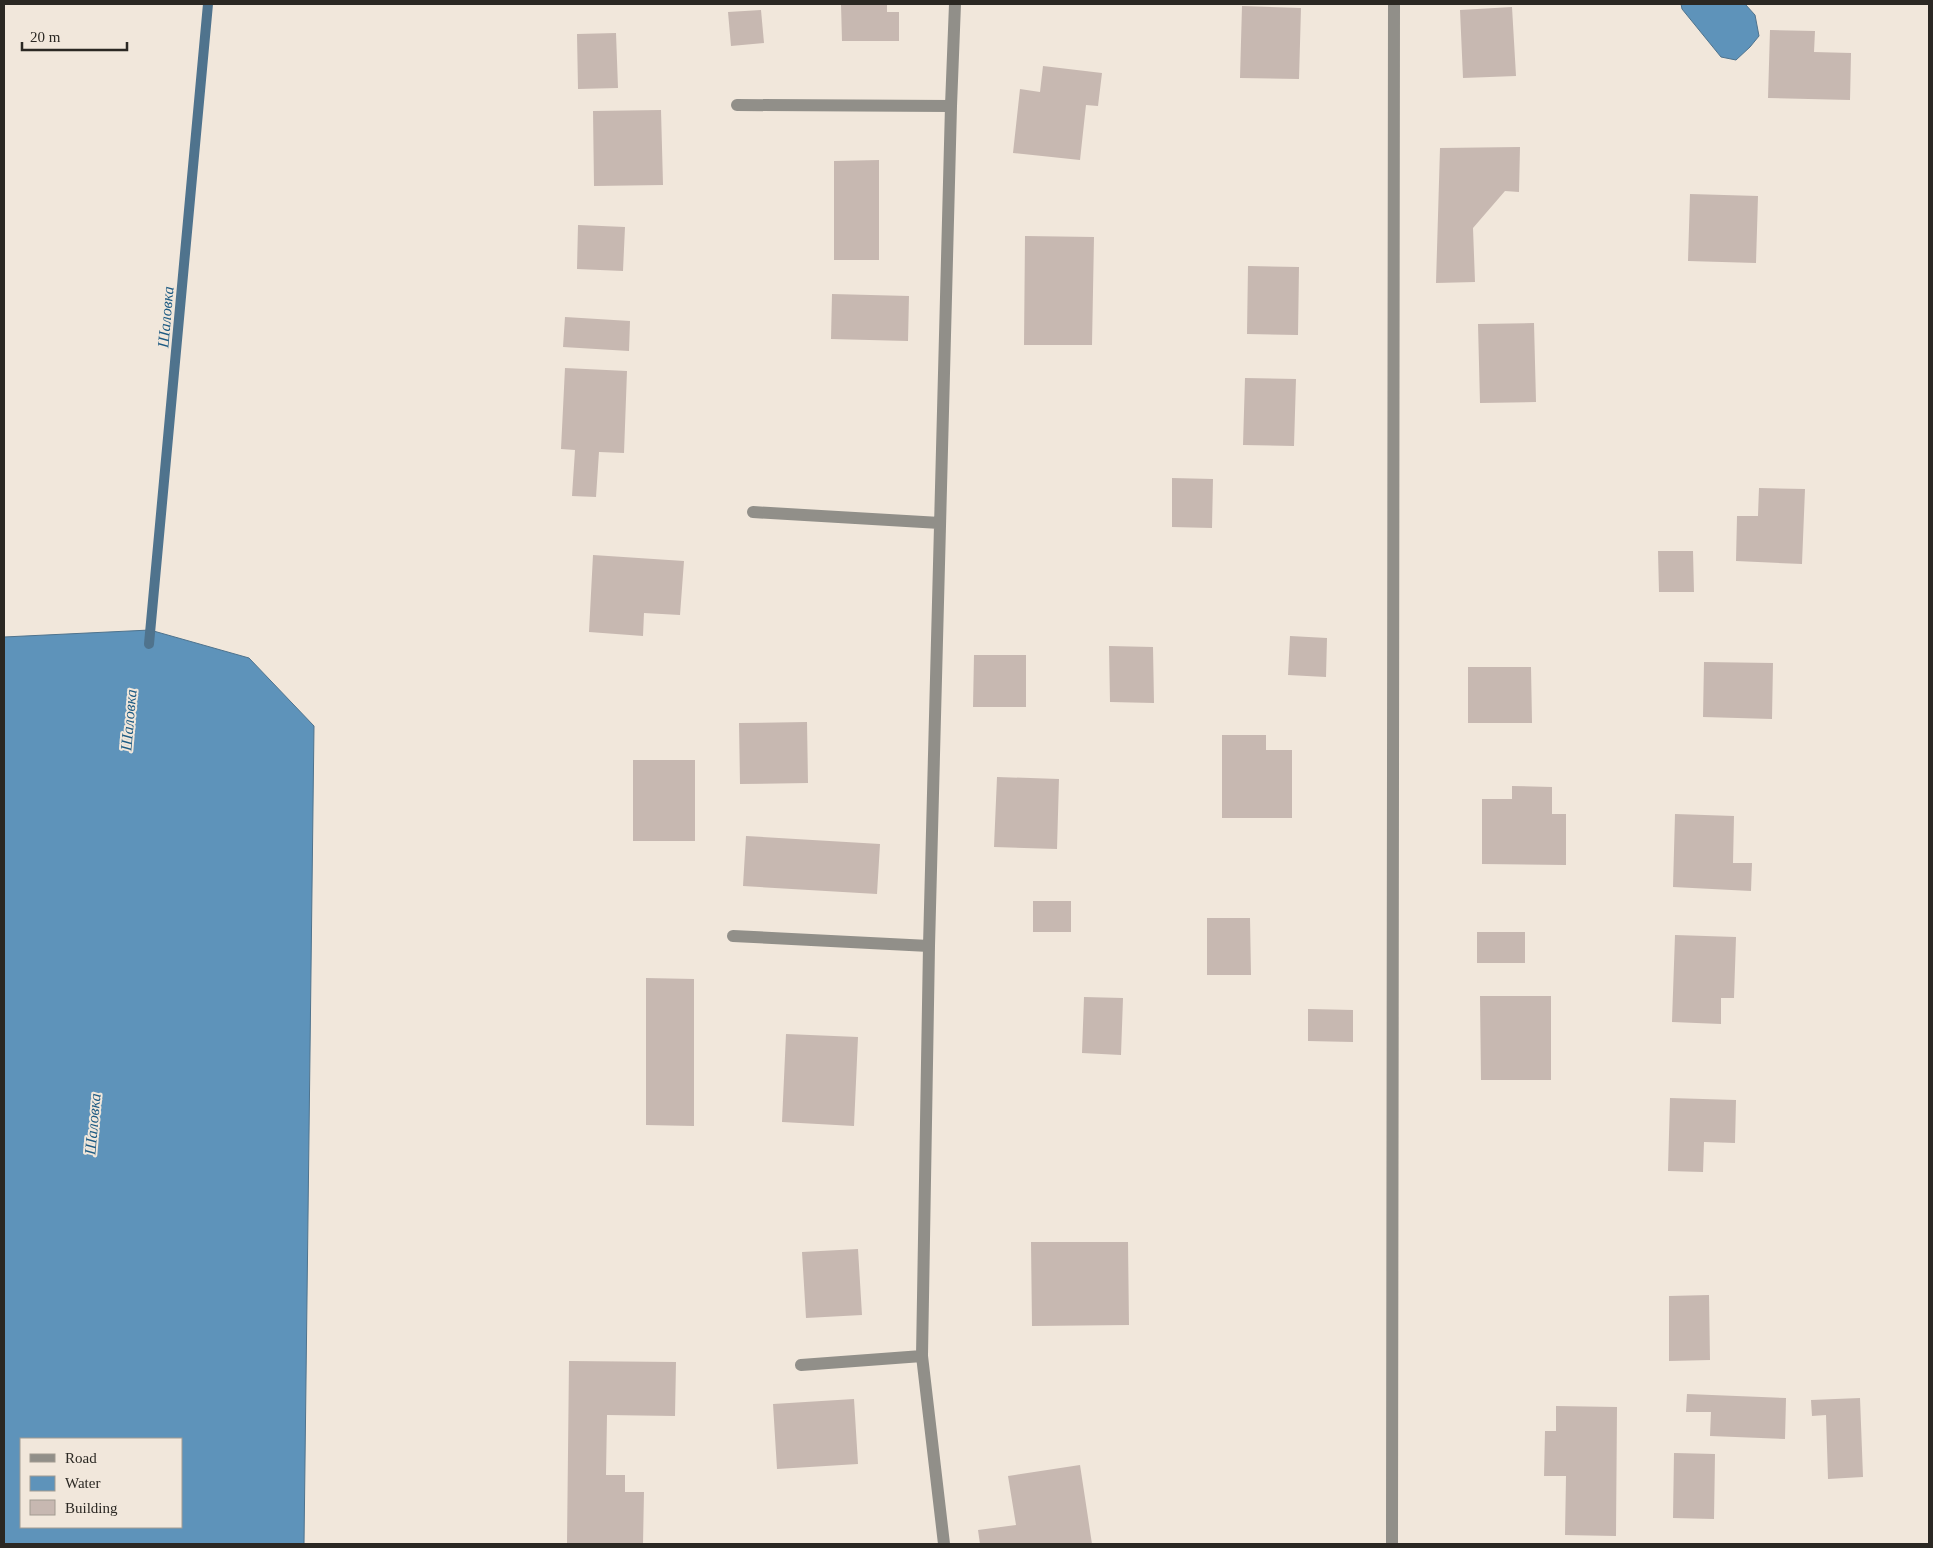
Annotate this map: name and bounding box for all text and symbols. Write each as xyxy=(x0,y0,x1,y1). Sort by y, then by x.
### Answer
scale bar xyxy=(22,20,128,52)
text: 20 m xyxy=(30,29,61,45)
water label: Шаловка xyxy=(154,285,177,350)
water label: Шаловка xyxy=(117,688,140,753)
water label: Шаловка xyxy=(81,1092,104,1157)
legend xyxy=(20,1438,182,1528)
text: Road xyxy=(65,1450,97,1466)
text: Water xyxy=(65,1475,100,1491)
text: Building xyxy=(65,1500,118,1516)

